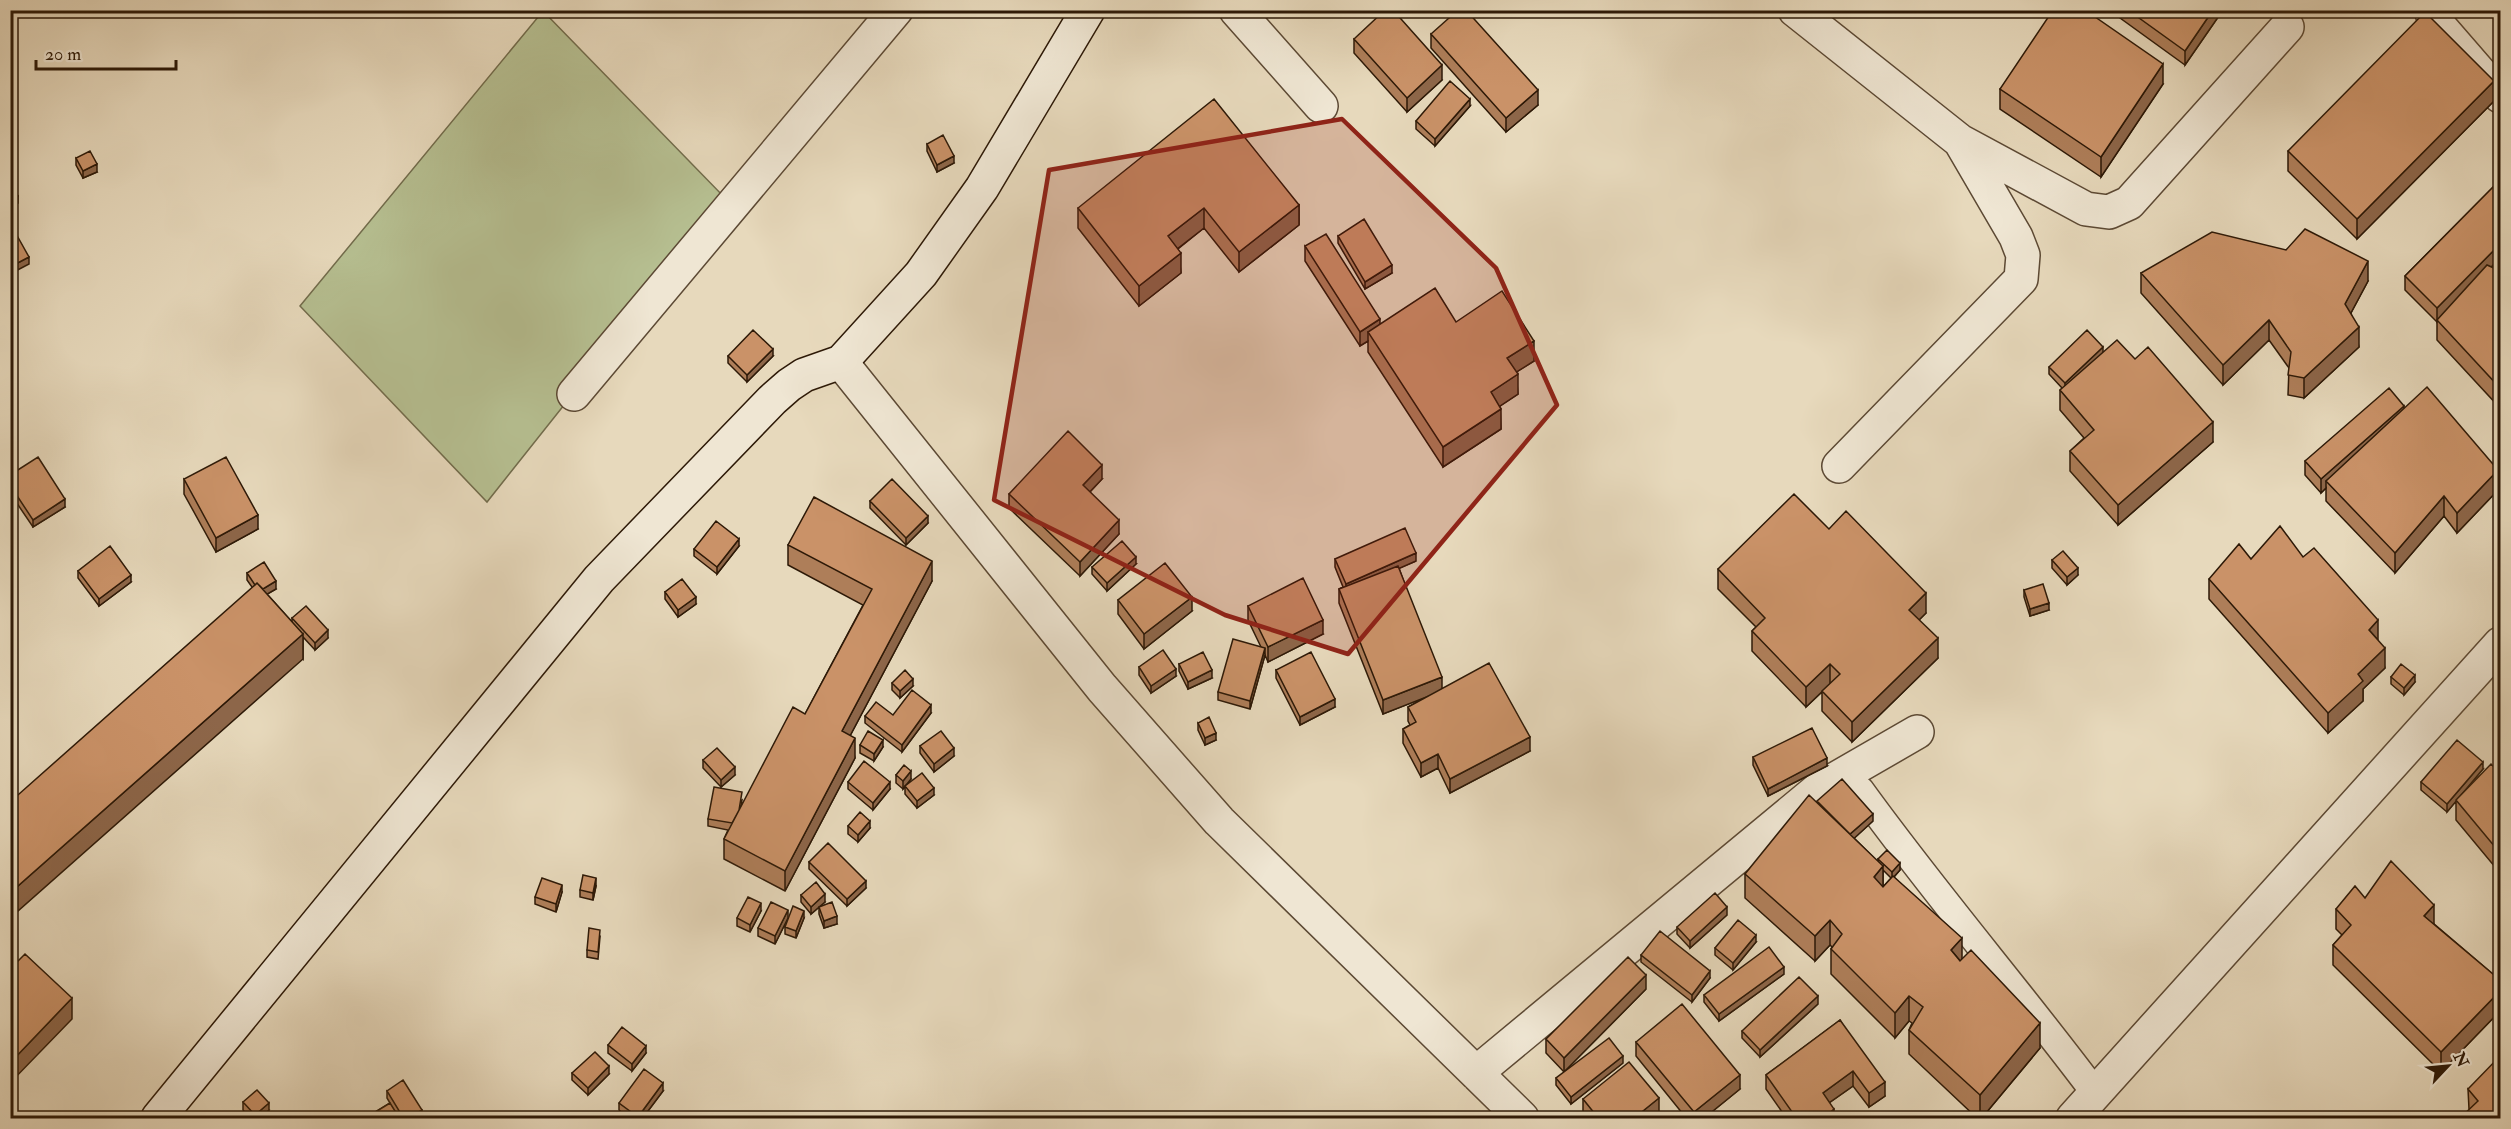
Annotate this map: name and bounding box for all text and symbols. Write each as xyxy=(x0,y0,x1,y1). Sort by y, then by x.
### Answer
scale bar xyxy=(36,33,176,71)
text: 20 m xyxy=(45,43,81,66)
north arrow xyxy=(2418,1036,2478,1096)
text: N xyxy=(2448,1048,2473,1071)

